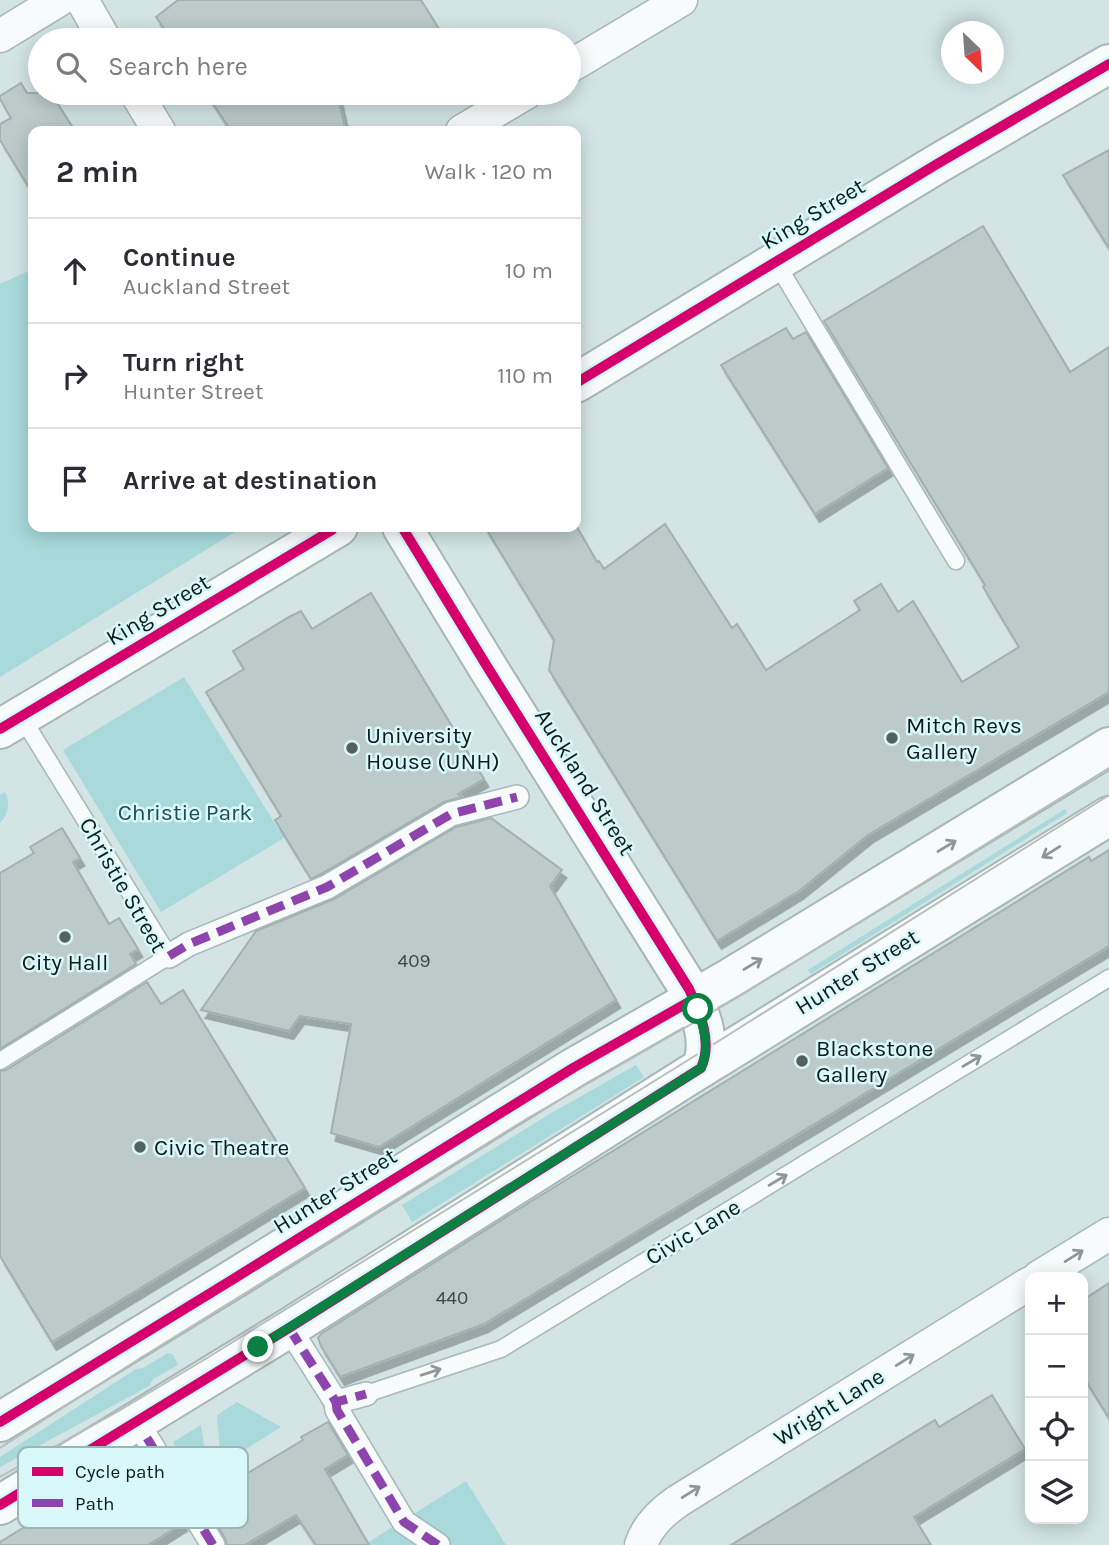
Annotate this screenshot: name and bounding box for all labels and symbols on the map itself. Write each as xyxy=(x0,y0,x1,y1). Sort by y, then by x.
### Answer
north arrow xyxy=(941,21,1004,84)
street label: King Street xyxy=(756,172,870,256)
street label: King Street xyxy=(101,568,215,652)
street label: Auckland Street xyxy=(529,704,641,860)
place label: Mitch Revs Gallery xyxy=(906,712,1022,765)
place label: University House (UNH) xyxy=(366,722,500,775)
marker: Mitch Revs Gallery xyxy=(884,730,900,746)
marker: University House (UNH) xyxy=(344,740,360,756)
park label: Christie Park xyxy=(118,799,252,826)
street label: Christie Street xyxy=(74,813,173,957)
one-way arrow xyxy=(937,839,957,853)
one-way arrow xyxy=(1042,844,1061,859)
street label: Hunter Street xyxy=(790,923,924,1021)
marker: City Hall xyxy=(57,929,73,945)
place label: City Hall xyxy=(22,949,108,976)
house number: 409 xyxy=(398,950,430,972)
one-way arrow xyxy=(742,957,762,971)
route start xyxy=(682,993,713,1024)
place label: Blackstone Gallery xyxy=(816,1035,933,1088)
marker: Blackstone Gallery xyxy=(794,1053,810,1069)
one-way arrow xyxy=(962,1054,982,1068)
place label: Civic Theatre xyxy=(154,1134,289,1161)
marker: Civic Theatre xyxy=(132,1139,148,1155)
street label: Hunter Street xyxy=(268,1142,402,1240)
one-way arrow xyxy=(768,1172,788,1186)
street label: Civic Lane xyxy=(641,1193,745,1271)
one-way arrow xyxy=(1064,1248,1084,1262)
house number: 440 xyxy=(436,1287,468,1309)
route end xyxy=(242,1331,273,1362)
one-way arrow xyxy=(895,1352,915,1366)
street label: Wright Lane xyxy=(769,1362,889,1452)
one-way arrow xyxy=(419,1365,441,1377)
legend xyxy=(18,1447,248,1528)
text: Cycle path xyxy=(75,1461,165,1483)
one-way arrow xyxy=(681,1485,700,1500)
text: Path xyxy=(75,1493,115,1515)

